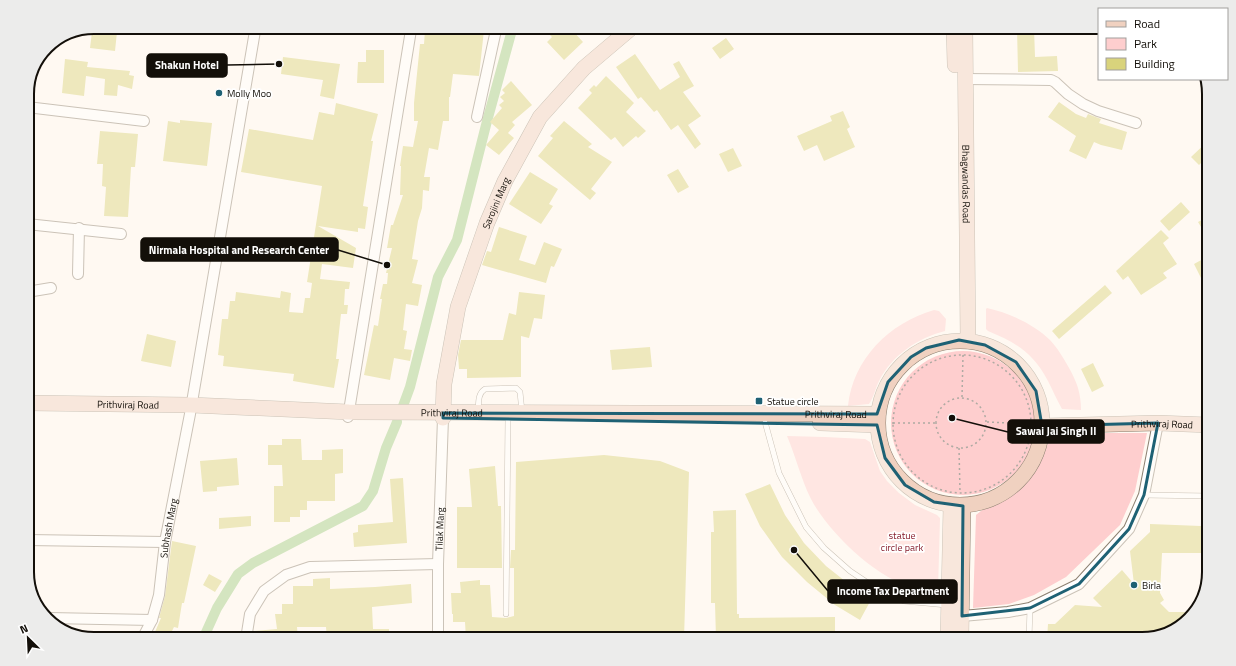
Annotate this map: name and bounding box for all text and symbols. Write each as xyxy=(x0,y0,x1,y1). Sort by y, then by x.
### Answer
legend xyxy=(1098,8,1228,80)
text: Road xyxy=(1134,14,1160,33)
text: Park xyxy=(1134,34,1157,53)
callout: Shakun Hotel xyxy=(147,54,227,77)
text: Building xyxy=(1134,54,1175,73)
text: Shakun Hotel xyxy=(155,57,219,73)
place label: Molly Moo xyxy=(227,86,271,101)
marker: Molly Moo xyxy=(214,88,224,98)
street label: Bhagwandas Road xyxy=(958,145,974,223)
street label: Sarojini Marg xyxy=(479,174,514,231)
callout: Nirmala Hospital and Research Center xyxy=(141,238,338,261)
text: Nirmala Hospital and Research Center xyxy=(149,242,329,258)
place label: Statue circle xyxy=(767,394,819,409)
marker: Statue circle xyxy=(754,396,764,406)
street label: Prithviraj Road xyxy=(97,397,159,413)
street label: Prithviraj Road xyxy=(421,405,483,421)
street label: Prithviraj Road xyxy=(805,407,867,422)
street label: Prithviraj Road xyxy=(1131,416,1193,432)
callout: Sawai Jai Singh II xyxy=(1008,420,1104,443)
text: Sawai Jai Singh II xyxy=(1016,423,1096,439)
street label: Subhash Marg xyxy=(156,497,181,559)
street label: Tilak Marg xyxy=(431,507,448,551)
park label: statue circle park xyxy=(881,528,923,555)
place label: Birla xyxy=(1142,578,1161,593)
callout: Income Tax Department xyxy=(828,580,957,603)
marker: Birla xyxy=(1129,580,1139,590)
text: Income Tax Department xyxy=(837,583,949,599)
north arrow xyxy=(8,618,48,658)
text: N xyxy=(17,620,31,638)

